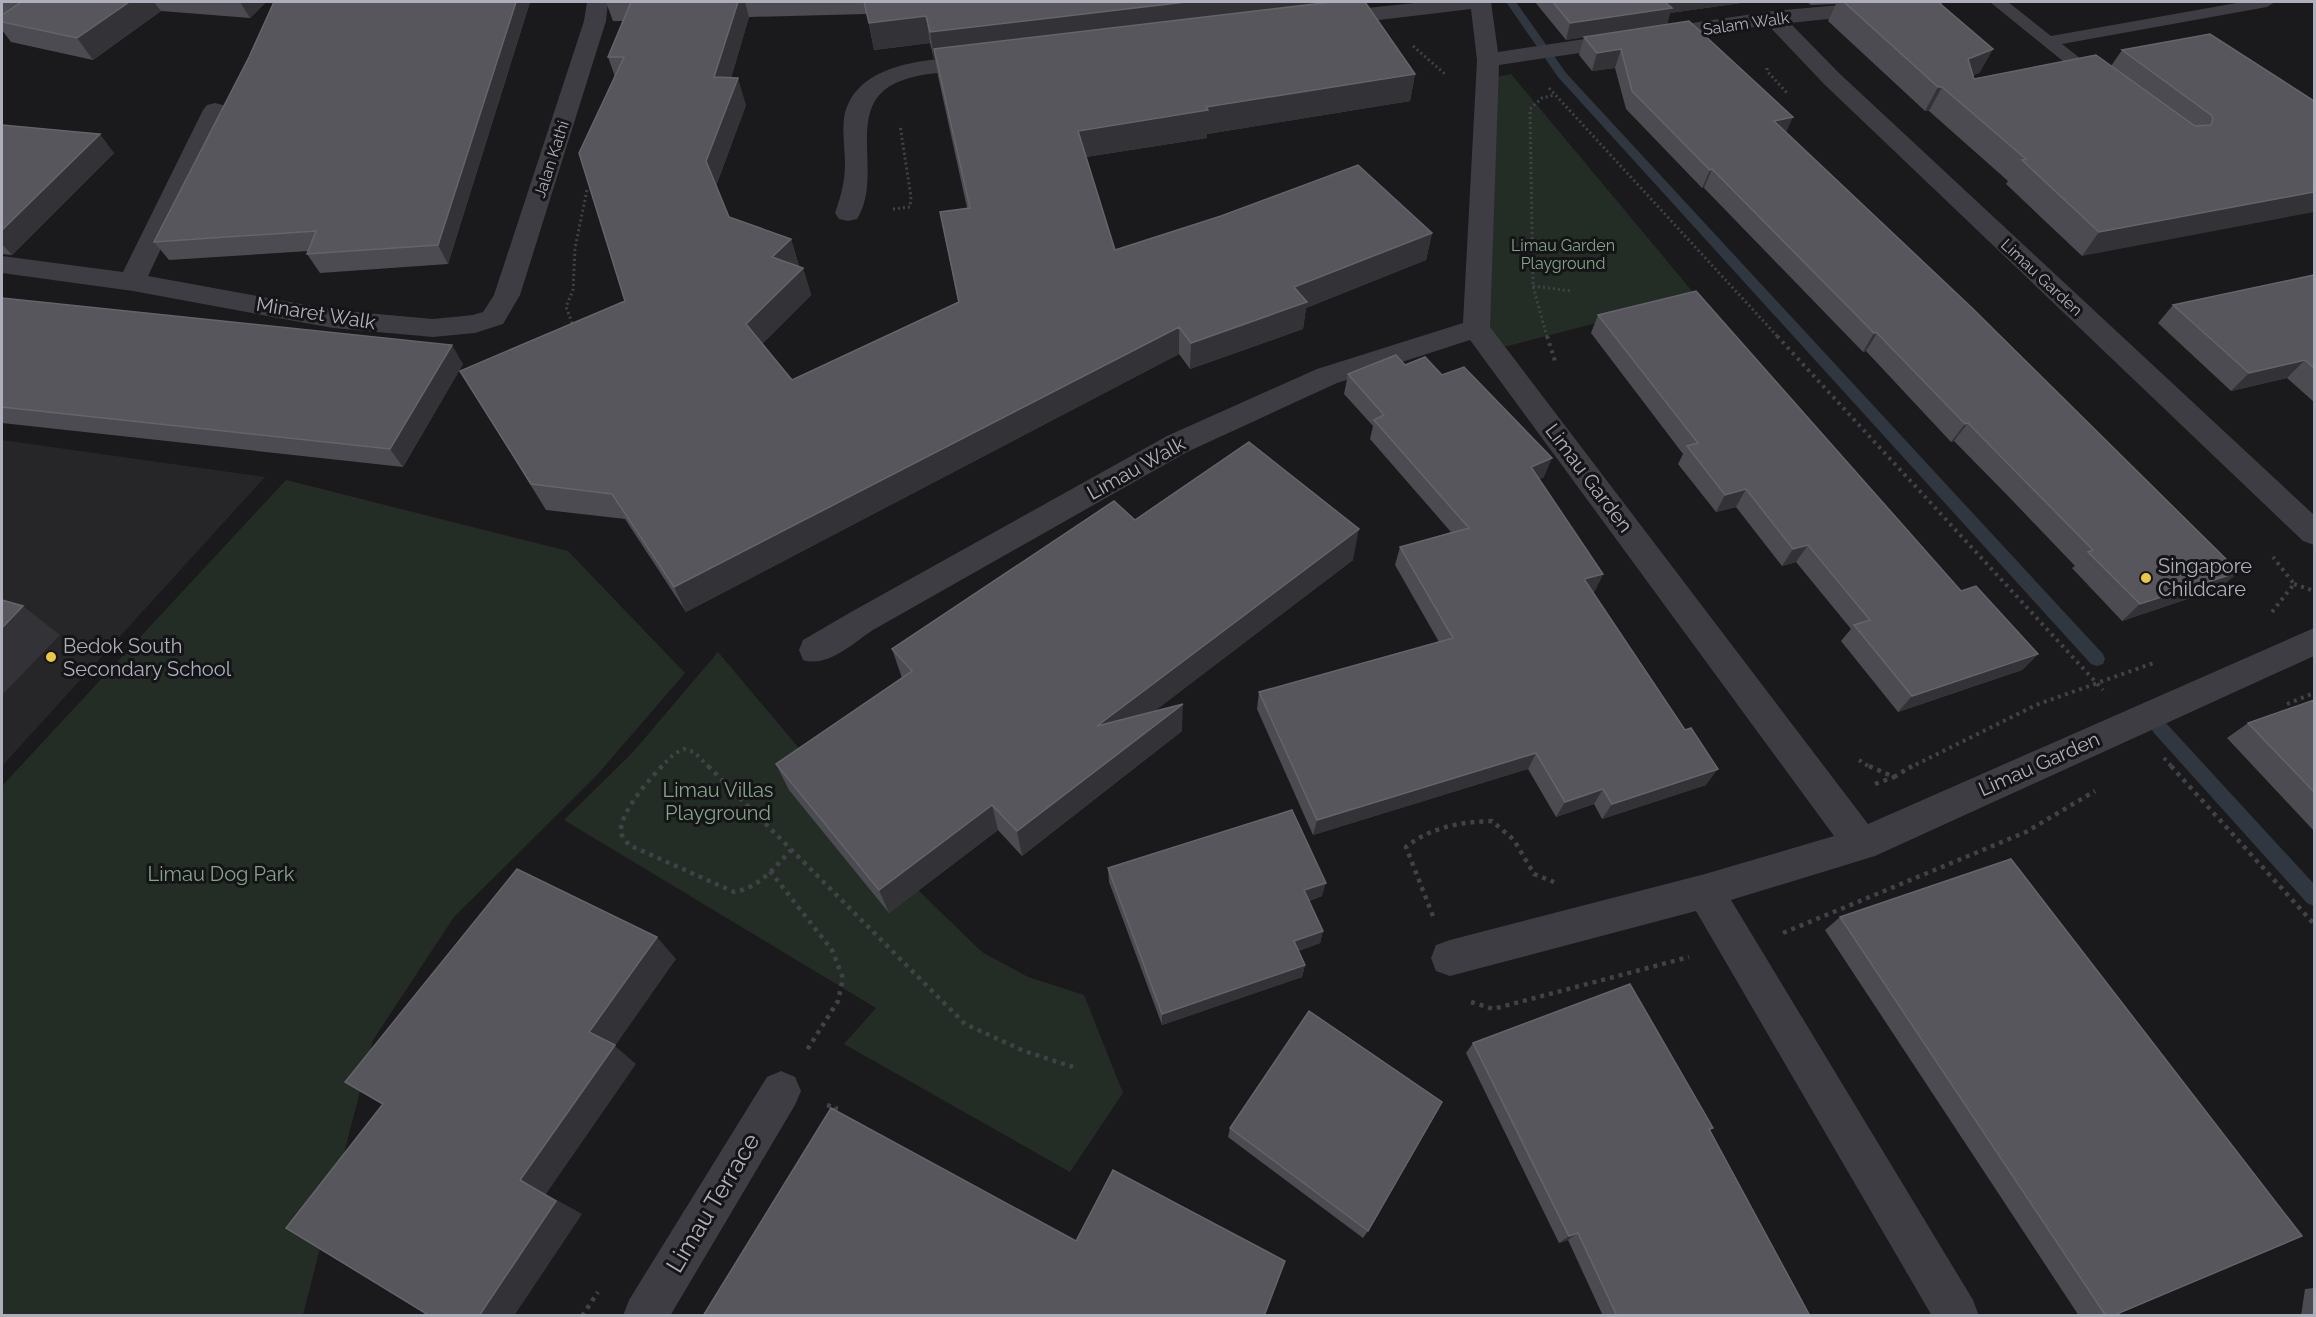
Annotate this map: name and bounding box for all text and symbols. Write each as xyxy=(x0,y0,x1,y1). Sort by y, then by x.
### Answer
street label: Salam Walk xyxy=(1702,8,1791,39)
street label: Jalan Kathi xyxy=(530,118,573,200)
street label: Limau Garden xyxy=(1997,235,2086,320)
park label: Limau Garden Playground xyxy=(1511,236,1615,273)
street label: Minaret Walk xyxy=(255,292,378,334)
street label: Limau Garden xyxy=(1540,419,1638,537)
street label: Limau Walk xyxy=(1083,431,1190,505)
place label: Singapore Childcare xyxy=(2158,554,2252,601)
marker: Singapore Childcare xyxy=(2139,571,2153,585)
place label: Bedok South Secondary School xyxy=(63,634,232,681)
marker: Bedok South Secondary School xyxy=(44,650,58,664)
street label: Limau Garden xyxy=(1975,727,2103,801)
park label: Limau Villas Playground xyxy=(663,778,773,825)
park label: Limau Dog Park xyxy=(148,862,295,886)
street label: Limau Terrace xyxy=(660,1128,765,1278)

